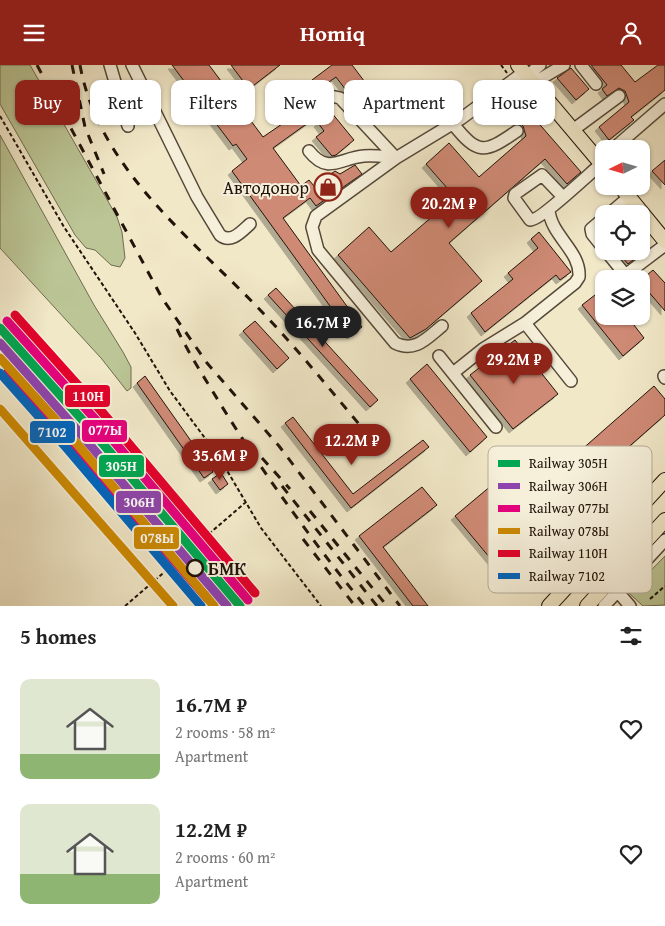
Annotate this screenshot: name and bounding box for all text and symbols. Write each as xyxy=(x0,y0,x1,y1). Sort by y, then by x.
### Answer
text: Homiq xyxy=(300,17,365,49)
icon: menu xyxy=(20,19,48,47)
icon: person xyxy=(617,19,645,47)
chip: Buy xyxy=(15,80,80,125)
chip: Rent xyxy=(90,80,161,125)
chip: Filters xyxy=(171,80,255,125)
chip: New xyxy=(265,80,334,125)
chip: Apartment xyxy=(344,80,463,125)
chip: House xyxy=(473,80,555,125)
north arrow xyxy=(595,140,650,195)
map controls xyxy=(595,140,650,325)
shop icon: Автодонор xyxy=(313,172,343,202)
place label: Автодонор xyxy=(223,174,309,201)
pin: 20.2M ₽ xyxy=(403,186,495,229)
text: 20.2M ₽ xyxy=(422,191,476,215)
button: locate xyxy=(595,205,650,260)
button: layers xyxy=(595,270,650,325)
pin: 16.7M ₽ xyxy=(277,305,369,348)
text: 16.7M ₽ xyxy=(296,310,350,334)
pin: 29.2M ₽ xyxy=(468,343,560,385)
text: 29.2M ₽ xyxy=(487,347,541,371)
line badge: 110Н xyxy=(64,384,111,408)
text: 110Н xyxy=(72,386,104,406)
line badge: 077Ы xyxy=(81,419,128,443)
line badge: 7102 xyxy=(29,420,76,444)
text: 077Ы xyxy=(88,420,122,440)
text: 7102 xyxy=(37,422,67,442)
pin: 12.2M ₽ xyxy=(306,423,398,466)
text: 12.2M ₽ xyxy=(325,428,379,452)
pin: 35.6M ₽ xyxy=(174,439,266,481)
text: 35.6M ₽ xyxy=(193,443,247,467)
legend xyxy=(488,446,652,593)
text: Railway 305Н xyxy=(529,453,607,473)
line badge: 305Н xyxy=(98,454,145,478)
text: 305Н xyxy=(105,456,137,476)
text: Railway 306Н xyxy=(529,476,607,496)
line badge: 306Н xyxy=(115,490,162,514)
text: 306Н xyxy=(123,492,155,512)
text: Railway 077Ы xyxy=(529,498,609,518)
text: Railway 078Ы xyxy=(529,521,609,541)
line badge: 078Ы xyxy=(133,526,180,550)
text: 078Ы xyxy=(140,528,174,548)
text: Railway 110Н xyxy=(529,543,607,563)
place label: БМК xyxy=(208,555,246,582)
marker: БМК xyxy=(186,559,204,577)
text: Railway 7102 xyxy=(529,566,605,586)
text: 5 homes xyxy=(20,621,96,652)
icon: filters xyxy=(617,622,645,650)
text: 16.7M ₽ xyxy=(175,689,247,720)
icon: home xyxy=(60,699,120,759)
icon: heart xyxy=(617,715,645,743)
text: 2 rooms · 58 m² xyxy=(175,720,275,744)
text: Apartment xyxy=(175,744,248,768)
text: 12.2M ₽ xyxy=(175,814,247,845)
icon: home xyxy=(60,824,120,884)
icon: heart xyxy=(617,840,645,868)
text: 2 rooms · 60 m² xyxy=(175,845,275,869)
text: Apartment xyxy=(175,869,248,893)

